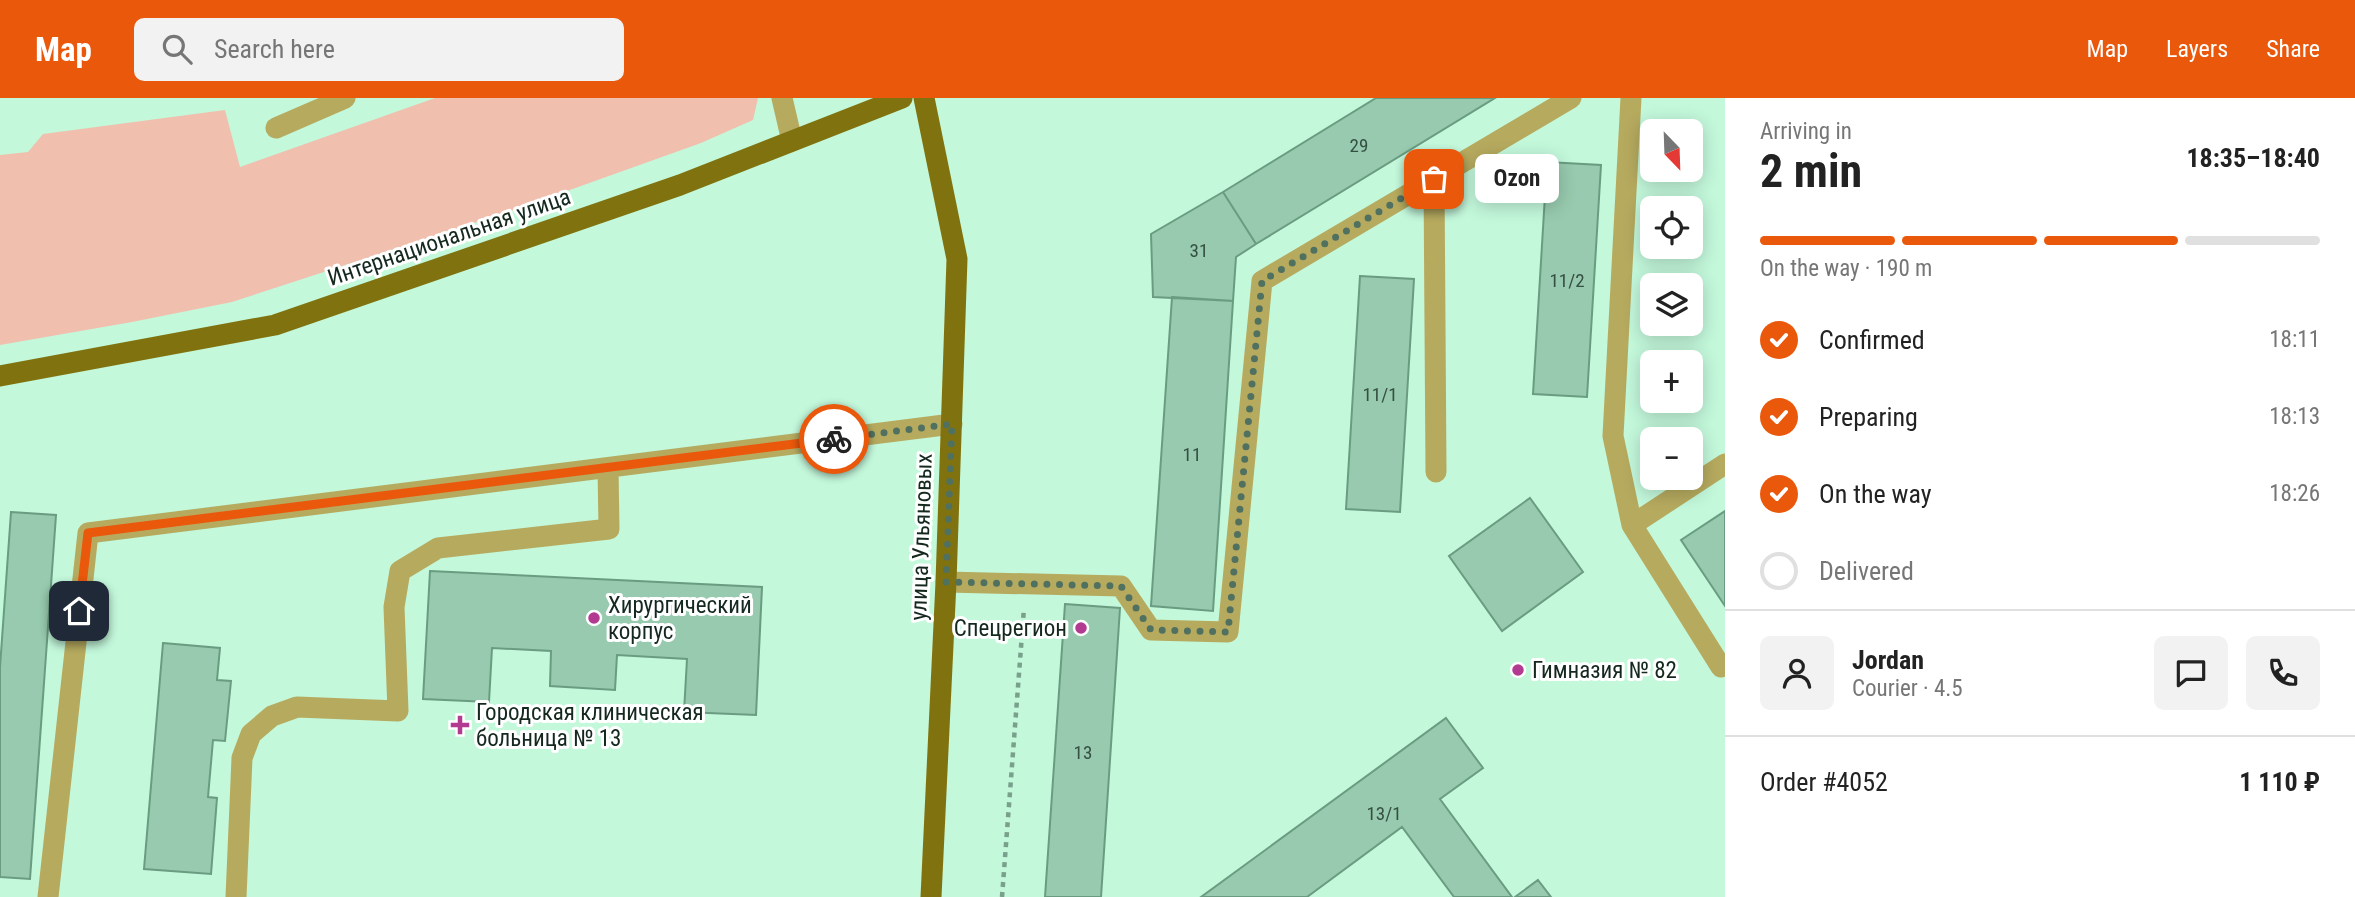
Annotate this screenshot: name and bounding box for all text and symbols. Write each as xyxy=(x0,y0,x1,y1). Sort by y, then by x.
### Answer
search box xyxy=(134,18,624,81)
text: Map xyxy=(35,30,92,69)
icon: search xyxy=(158,30,196,68)
text: Search here xyxy=(214,34,335,64)
text: Map xyxy=(2087,35,2128,63)
text: Layers xyxy=(2166,35,2228,63)
text: Share xyxy=(2266,35,2320,63)
text: Arriving in xyxy=(1760,118,1852,145)
north arrow xyxy=(1640,119,1703,182)
map controls xyxy=(1640,119,1703,490)
house number: 29 xyxy=(1350,134,1368,157)
text: 18:35–18:40 xyxy=(2186,143,2320,173)
text: 2 min xyxy=(1760,144,1862,198)
pin xyxy=(1404,149,1464,209)
callout: Ozon xyxy=(1476,154,1560,204)
icon: bag xyxy=(1415,160,1453,198)
text: Ozon xyxy=(1494,165,1540,192)
street label: Интернациональная улица xyxy=(324,183,574,292)
button: locate xyxy=(1640,196,1703,259)
house number: 31 xyxy=(1190,239,1208,262)
text: On the way · 190 m xyxy=(1760,255,1932,282)
house number: 11/2 xyxy=(1549,269,1585,292)
button: layers xyxy=(1640,273,1703,336)
icon: check xyxy=(1760,321,1798,359)
text: Confirmed xyxy=(1819,325,1925,355)
text: 18:11 xyxy=(2269,326,2320,353)
button: + xyxy=(1640,350,1703,413)
house number: 11/1 xyxy=(1362,383,1398,406)
icon: check xyxy=(1760,398,1798,436)
text: Preparing xyxy=(1819,402,1918,432)
text: 18:13 xyxy=(2269,403,2320,430)
courier xyxy=(799,404,869,474)
icon: bike xyxy=(815,420,853,458)
button: − xyxy=(1640,427,1703,490)
house number: 11 xyxy=(1183,443,1201,466)
street label: улица Ульяновых xyxy=(905,453,938,621)
icon: check xyxy=(1760,475,1798,513)
text: On the way xyxy=(1819,479,1932,509)
text: 18:26 xyxy=(2269,480,2320,507)
text: Delivered xyxy=(1819,556,1914,586)
pin xyxy=(49,581,109,641)
icon: home xyxy=(60,592,98,630)
place label: Хирургический корпус xyxy=(608,592,752,645)
marker: Хирургический корпус xyxy=(586,610,602,626)
place label: Спецрегион xyxy=(954,615,1067,642)
marker: Спецрегион xyxy=(1073,620,1089,636)
button: person xyxy=(1760,636,1834,710)
button: chat xyxy=(2154,636,2228,710)
button: phone xyxy=(2246,636,2320,710)
text: Jordan xyxy=(1852,645,1924,675)
place label: Гимназия № 82 xyxy=(1532,657,1677,684)
marker: Гимназия № 82 xyxy=(1510,662,1526,678)
text: Courier · 4.5 xyxy=(1852,675,1963,702)
place label: Городская клиническая больница № 13 xyxy=(476,699,704,752)
marker: Городская клиническая больница № 13 xyxy=(450,715,470,735)
house number: 13 xyxy=(1074,741,1092,764)
text: Order #4052 xyxy=(1760,767,1888,797)
text: 1 110 ₽ xyxy=(2239,767,2320,797)
house number: 13/1 xyxy=(1366,802,1402,825)

